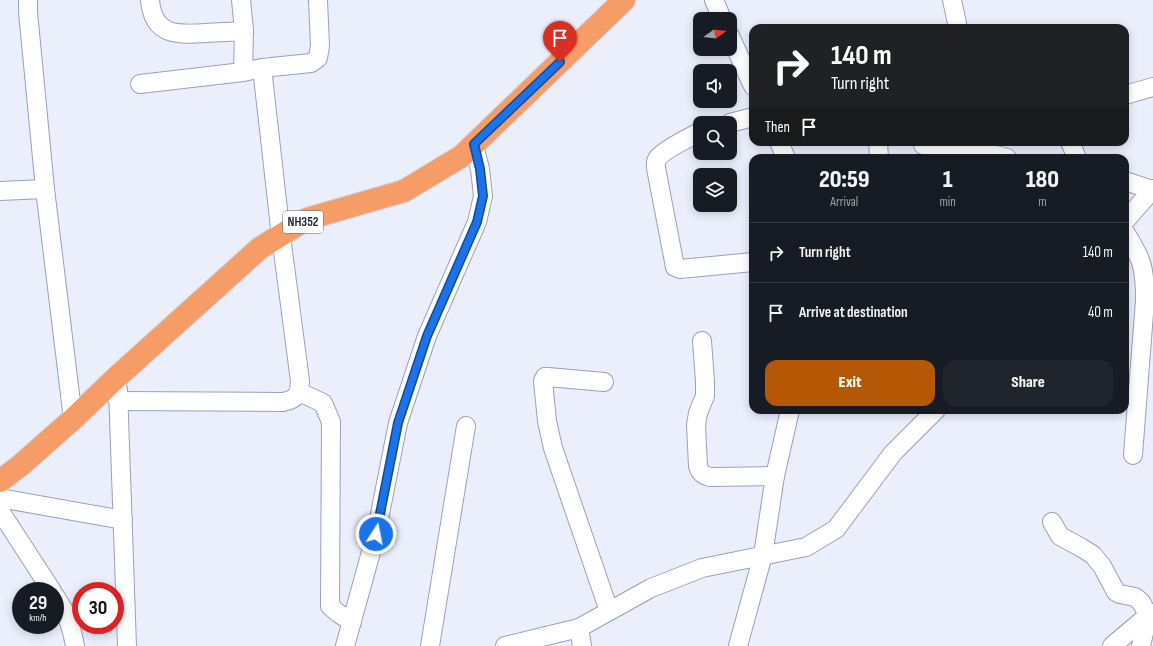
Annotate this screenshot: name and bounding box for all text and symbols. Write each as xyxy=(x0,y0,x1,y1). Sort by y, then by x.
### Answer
north arrow xyxy=(693,12,737,56)
map controls xyxy=(693,12,737,212)
pin xyxy=(543,21,577,62)
icon: arrive xyxy=(549,27,571,49)
text: 140 m xyxy=(831,39,892,72)
icon: right xyxy=(765,40,817,92)
button: sound xyxy=(693,64,737,108)
text: Turn right xyxy=(831,73,889,94)
button: search xyxy=(693,116,737,160)
icon: arrive xyxy=(798,116,820,138)
text: Then xyxy=(765,118,790,137)
text: 20:59 xyxy=(819,165,870,194)
text: 1 xyxy=(943,165,953,194)
text: 180 xyxy=(1026,165,1059,194)
button: layers xyxy=(693,168,737,212)
text: Arrival xyxy=(830,194,858,210)
text: min xyxy=(939,194,956,210)
text: m xyxy=(1038,194,1047,210)
road number: NH352 xyxy=(283,211,323,233)
icon: right xyxy=(765,242,787,264)
text: Turn right xyxy=(799,243,851,262)
text: 140 m xyxy=(1083,243,1113,262)
icon: arrive xyxy=(765,302,787,324)
text: Arrive at destination xyxy=(799,303,908,322)
text: 40 m xyxy=(1088,303,1113,322)
button: Exit xyxy=(765,360,935,406)
button: Share xyxy=(943,360,1113,406)
position arrow xyxy=(355,513,397,555)
speed limit sign: 30 xyxy=(72,582,124,634)
text: 29 xyxy=(29,591,47,615)
text: km/h xyxy=(29,612,47,624)

